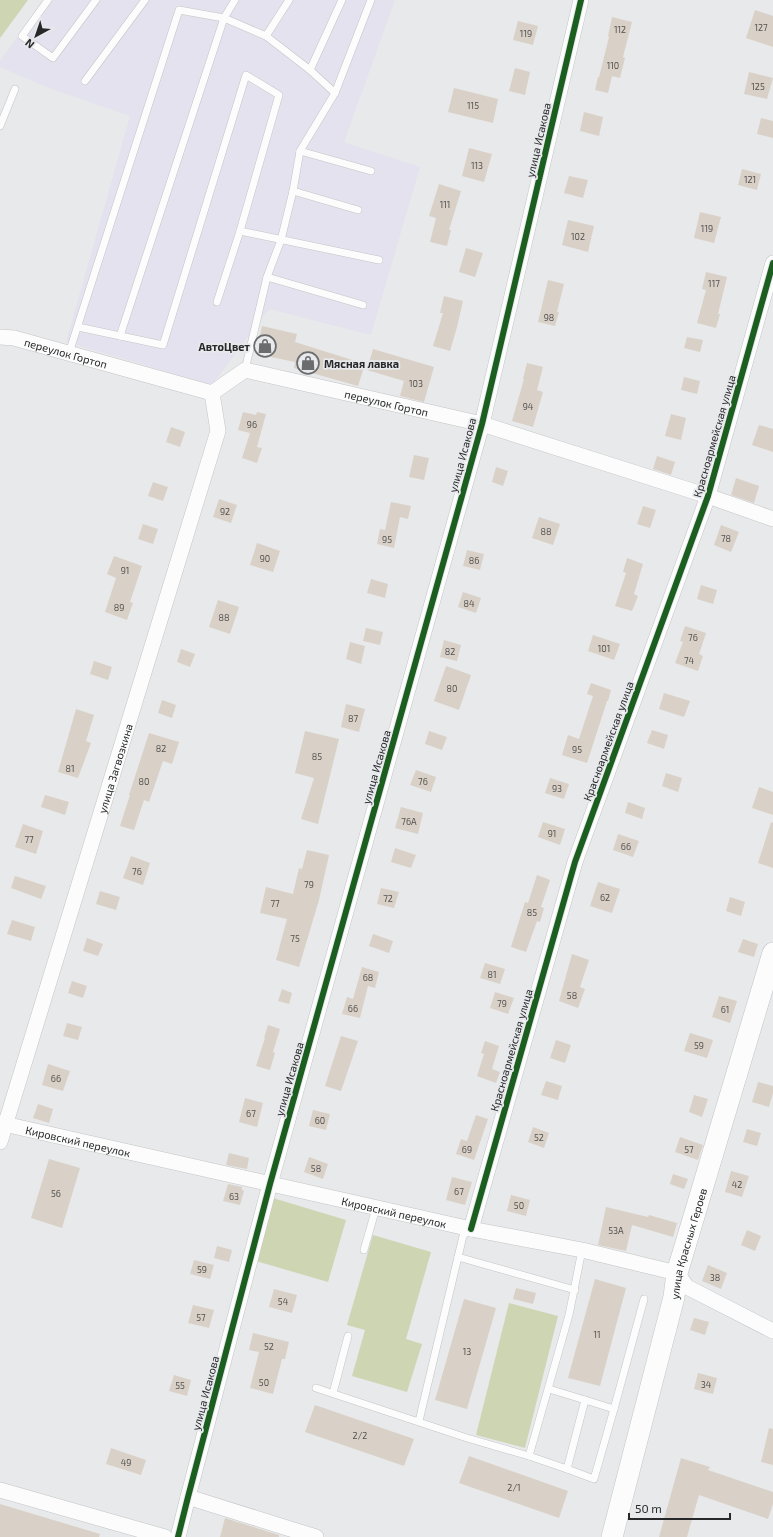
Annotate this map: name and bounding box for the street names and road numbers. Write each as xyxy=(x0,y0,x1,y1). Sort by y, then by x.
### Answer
street label: улица Исакова xyxy=(523,101,554,179)
street label: переулок Гортоп xyxy=(23,335,109,370)
street label: Красноармейская улица xyxy=(690,373,739,499)
street label: переулок Гортоп xyxy=(343,386,430,418)
street label: улица Исакова xyxy=(446,416,479,494)
street label: Красноармейская улица xyxy=(580,679,637,803)
street label: улица Загвозкина xyxy=(95,722,134,815)
street label: улица Исакова xyxy=(359,728,394,806)
street label: Красноармейская улица xyxy=(487,987,536,1113)
street label: улица Исакова xyxy=(272,1040,307,1118)
street label: Кировский переулок xyxy=(24,1122,132,1159)
street label: улица Красных Героев xyxy=(667,1186,709,1300)
street label: Кировский переулок xyxy=(340,1194,448,1230)
street label: улица Исакова xyxy=(189,1354,222,1432)

